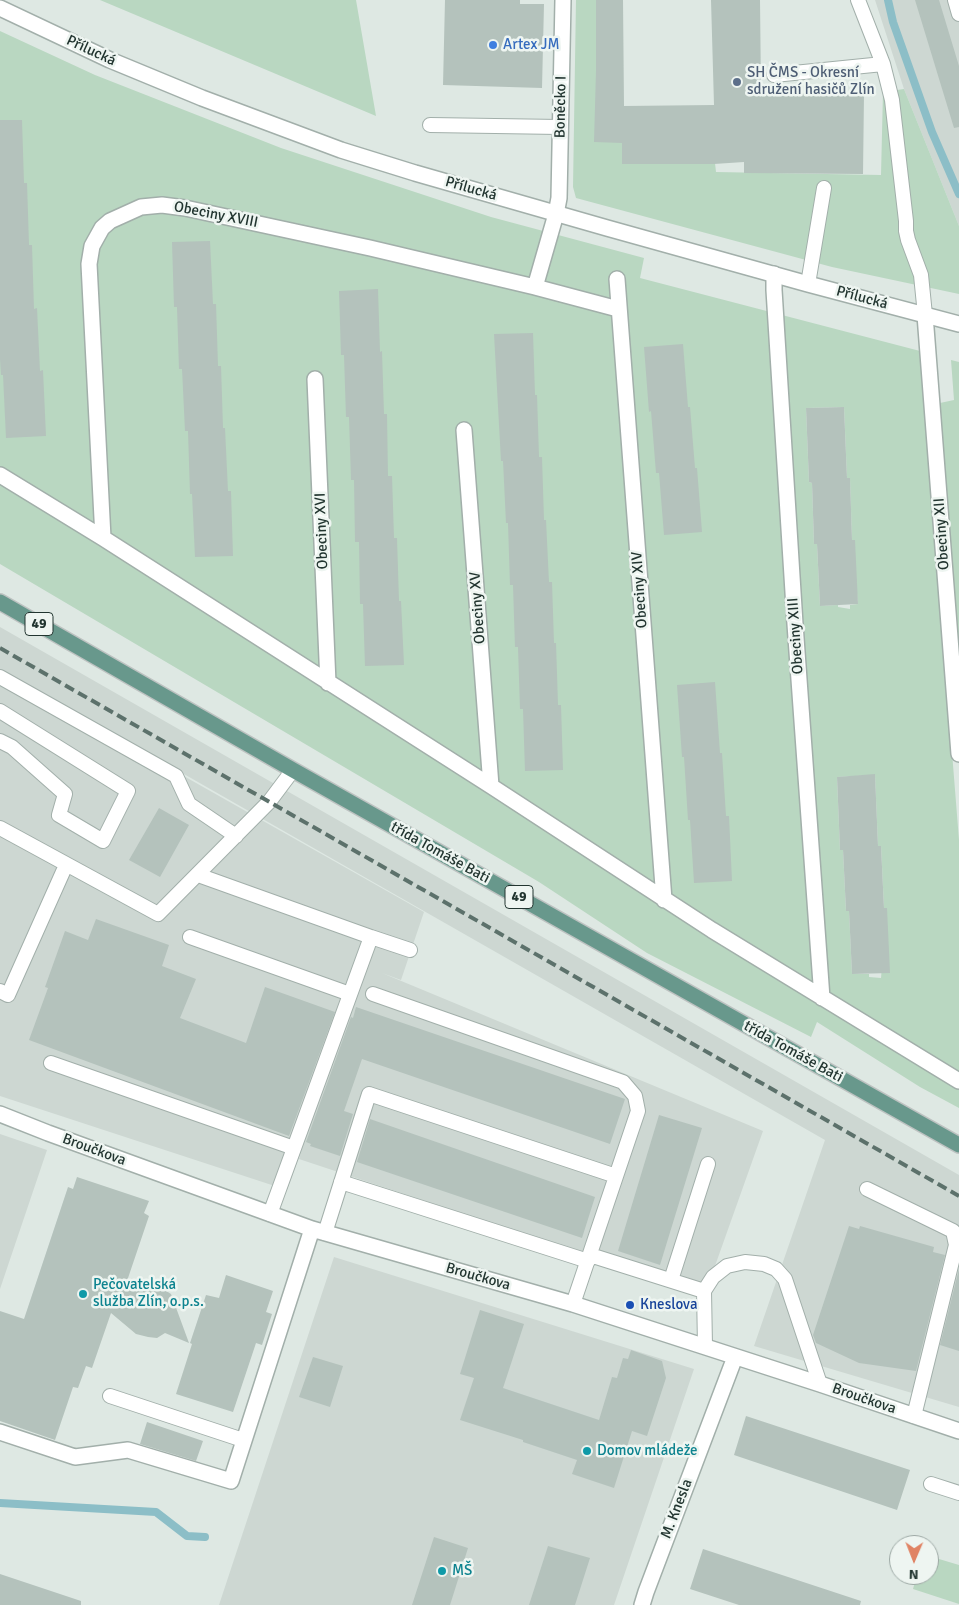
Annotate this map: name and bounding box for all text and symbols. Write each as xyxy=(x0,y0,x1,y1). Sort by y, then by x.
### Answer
street label: Přílucká xyxy=(63,32,119,70)
place label: Artex JM xyxy=(503,36,560,54)
marker: Artex JM xyxy=(487,39,499,51)
place label: SH ČMS - Okresní sdružení hasičů Zlín xyxy=(747,64,875,99)
street label: Boněcko I xyxy=(551,76,571,138)
marker: SH ČMS - Okresní sdružení hasičů Zlín xyxy=(731,76,743,88)
street label: Přílucká xyxy=(443,173,499,205)
street label: Obeciny XVIII xyxy=(172,198,260,232)
street label: Přílucká xyxy=(834,282,890,314)
street label: Obeciny XVI xyxy=(312,492,332,570)
street label: Obeciny XII xyxy=(930,497,954,571)
street label: Obeciny XIV xyxy=(628,551,652,629)
street label: Obeciny XV xyxy=(467,571,489,645)
street label: Obeciny XIII xyxy=(784,597,808,675)
road number: 49 xyxy=(25,612,53,636)
street label: třída Tomáše Bati xyxy=(387,818,493,888)
road number: 49 xyxy=(505,886,533,909)
street label: třída Tomáše Bati xyxy=(740,1017,846,1087)
street label: Broučkova xyxy=(60,1130,128,1170)
street label: Broučkova xyxy=(444,1259,512,1295)
place label: Pečovatelská služba Zlín, o.p.s. xyxy=(93,1276,204,1311)
marker: Pečovatelská služba Zlín, o.p.s. xyxy=(77,1288,89,1300)
place label: Kneslova xyxy=(640,1296,698,1314)
marker: Kneslova xyxy=(624,1299,636,1311)
street label: Broučkova xyxy=(830,1380,898,1418)
place label: Domov mládeže xyxy=(597,1442,698,1460)
marker: Domov mládeže xyxy=(581,1445,593,1457)
street label: M. Knesla xyxy=(657,1477,697,1541)
north arrow xyxy=(889,1535,939,1585)
place label: MŠ xyxy=(452,1562,472,1580)
marker: MŠ xyxy=(436,1565,448,1577)
text: N xyxy=(909,1566,919,1583)

